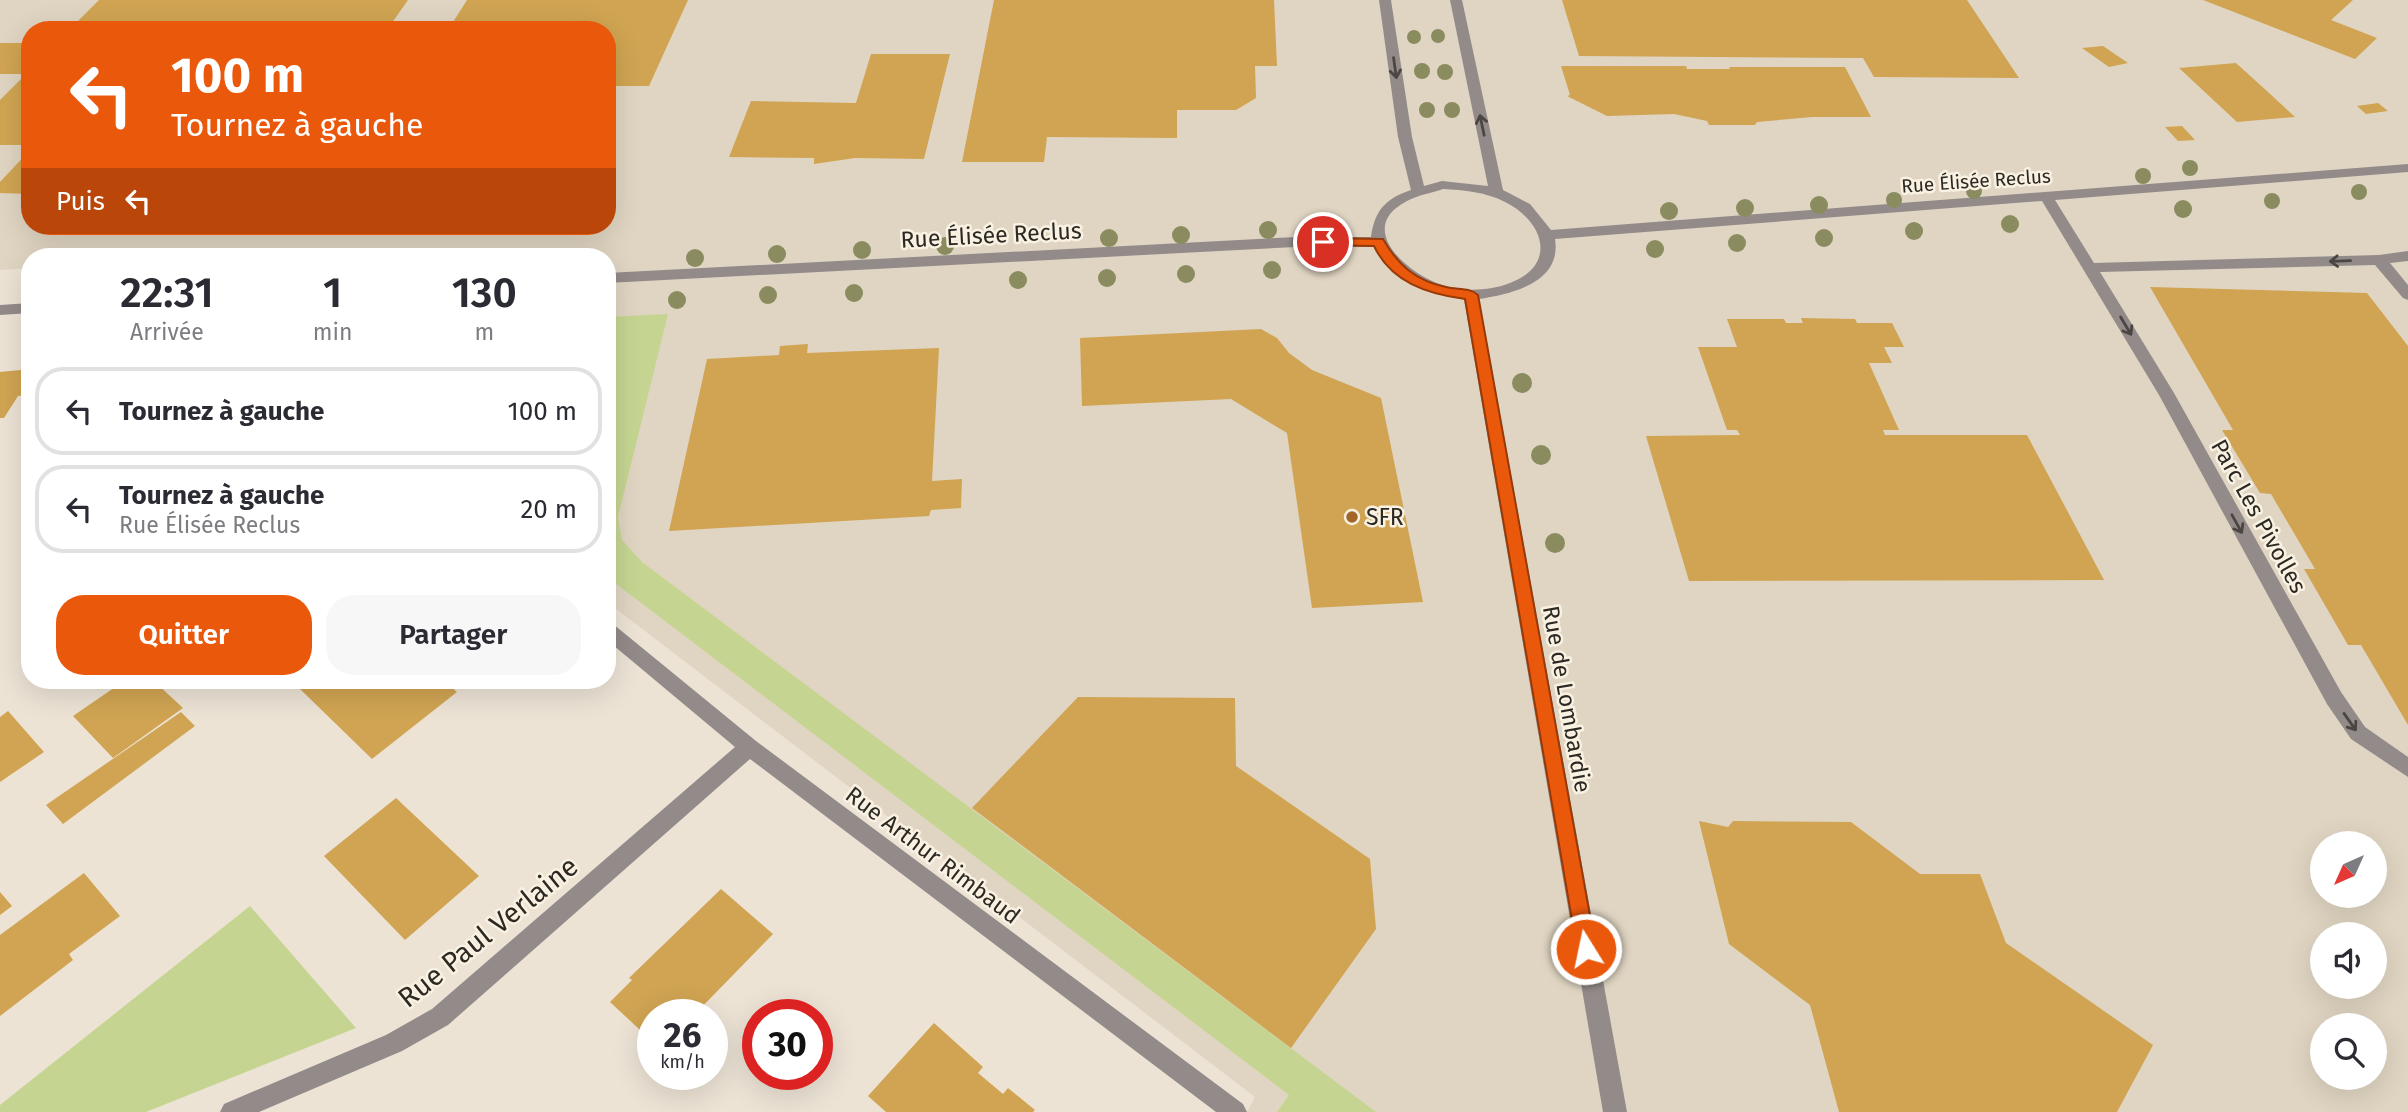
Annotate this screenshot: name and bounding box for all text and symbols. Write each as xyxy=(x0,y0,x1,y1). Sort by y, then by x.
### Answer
text: 100 m xyxy=(171,46,304,105)
icon: left xyxy=(56,49,147,140)
one-way arrow xyxy=(1388,56,1401,78)
text: Tournez à gauche xyxy=(171,106,423,144)
one-way arrow xyxy=(1475,114,1489,137)
street label: Rue Élisée Reclus xyxy=(1901,164,2052,198)
icon: left xyxy=(119,182,157,220)
text: Puis xyxy=(56,186,105,217)
pin xyxy=(1293,212,1353,272)
street label: Rue Élisée Reclus xyxy=(900,215,1082,254)
icon: arrive xyxy=(1304,223,1342,261)
one-way arrow xyxy=(2329,254,2352,268)
text: 22:31 xyxy=(120,268,214,318)
text: 1 xyxy=(323,268,342,318)
text: 130 xyxy=(452,268,517,318)
one-way arrow xyxy=(2119,315,2133,335)
text: Arrivée xyxy=(130,318,204,346)
text: min xyxy=(313,318,353,346)
text: m xyxy=(474,318,494,346)
icon: left xyxy=(60,392,98,430)
text: Tournez à gauche xyxy=(119,396,324,427)
text: 100 m xyxy=(508,396,577,427)
street label: Parc Les Pivolles xyxy=(2205,434,2313,598)
text: Tournez à gauche xyxy=(119,480,324,511)
icon: left xyxy=(60,490,98,528)
text: 20 m xyxy=(520,494,577,525)
place label: SFR xyxy=(1366,503,1404,531)
marker: SFR xyxy=(1344,509,1360,525)
text: Rue Élisée Reclus xyxy=(119,511,300,539)
one-way arrow xyxy=(2231,513,2245,534)
button: Quitter xyxy=(56,595,312,675)
button: Partager xyxy=(326,595,581,675)
street label: Rue de Lombardie xyxy=(1537,603,1597,795)
one-way arrow xyxy=(2343,711,2357,731)
street label: Rue Arthur Rimbaud xyxy=(840,780,1026,930)
north arrow xyxy=(2310,831,2387,908)
map controls xyxy=(2310,831,2387,1090)
street label: Rue Paul Verlaine xyxy=(392,849,584,1015)
position arrow xyxy=(1549,912,1623,986)
button: sound xyxy=(2310,922,2387,999)
speed limit sign: 30 xyxy=(742,999,833,1090)
button: search xyxy=(2310,1013,2387,1090)
text: 26 xyxy=(664,1014,701,1056)
text: km/h xyxy=(660,1051,705,1073)

